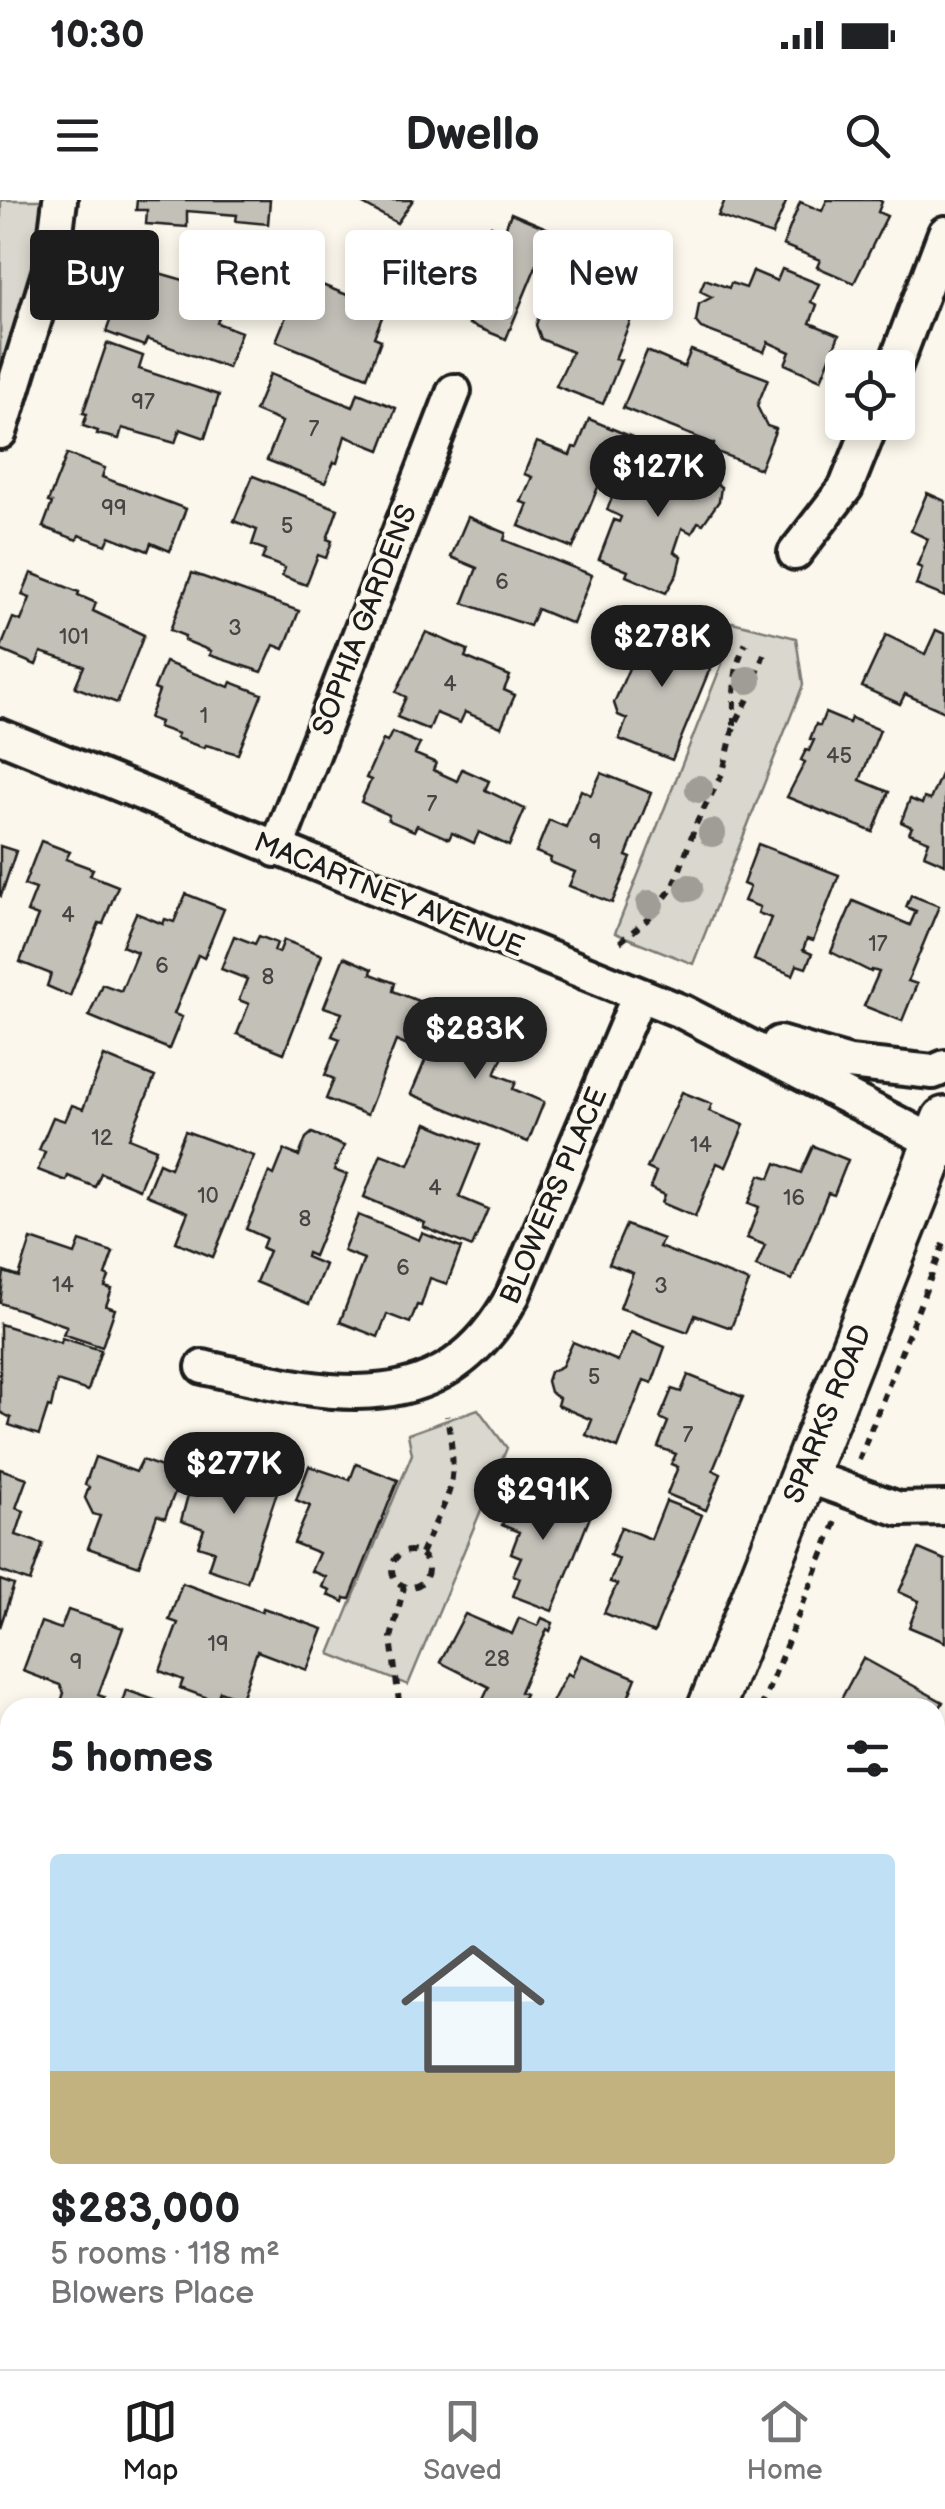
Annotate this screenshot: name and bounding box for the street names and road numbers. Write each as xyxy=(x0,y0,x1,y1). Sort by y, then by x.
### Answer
street label: SOPHIA GARDENS xyxy=(306,500,424,740)
street label: MACARTNEY AVENUE xyxy=(249,826,529,964)
street label: BLOWERS PLACE xyxy=(494,1083,614,1309)
street label: SPARKS ROAD xyxy=(777,1320,879,1508)

